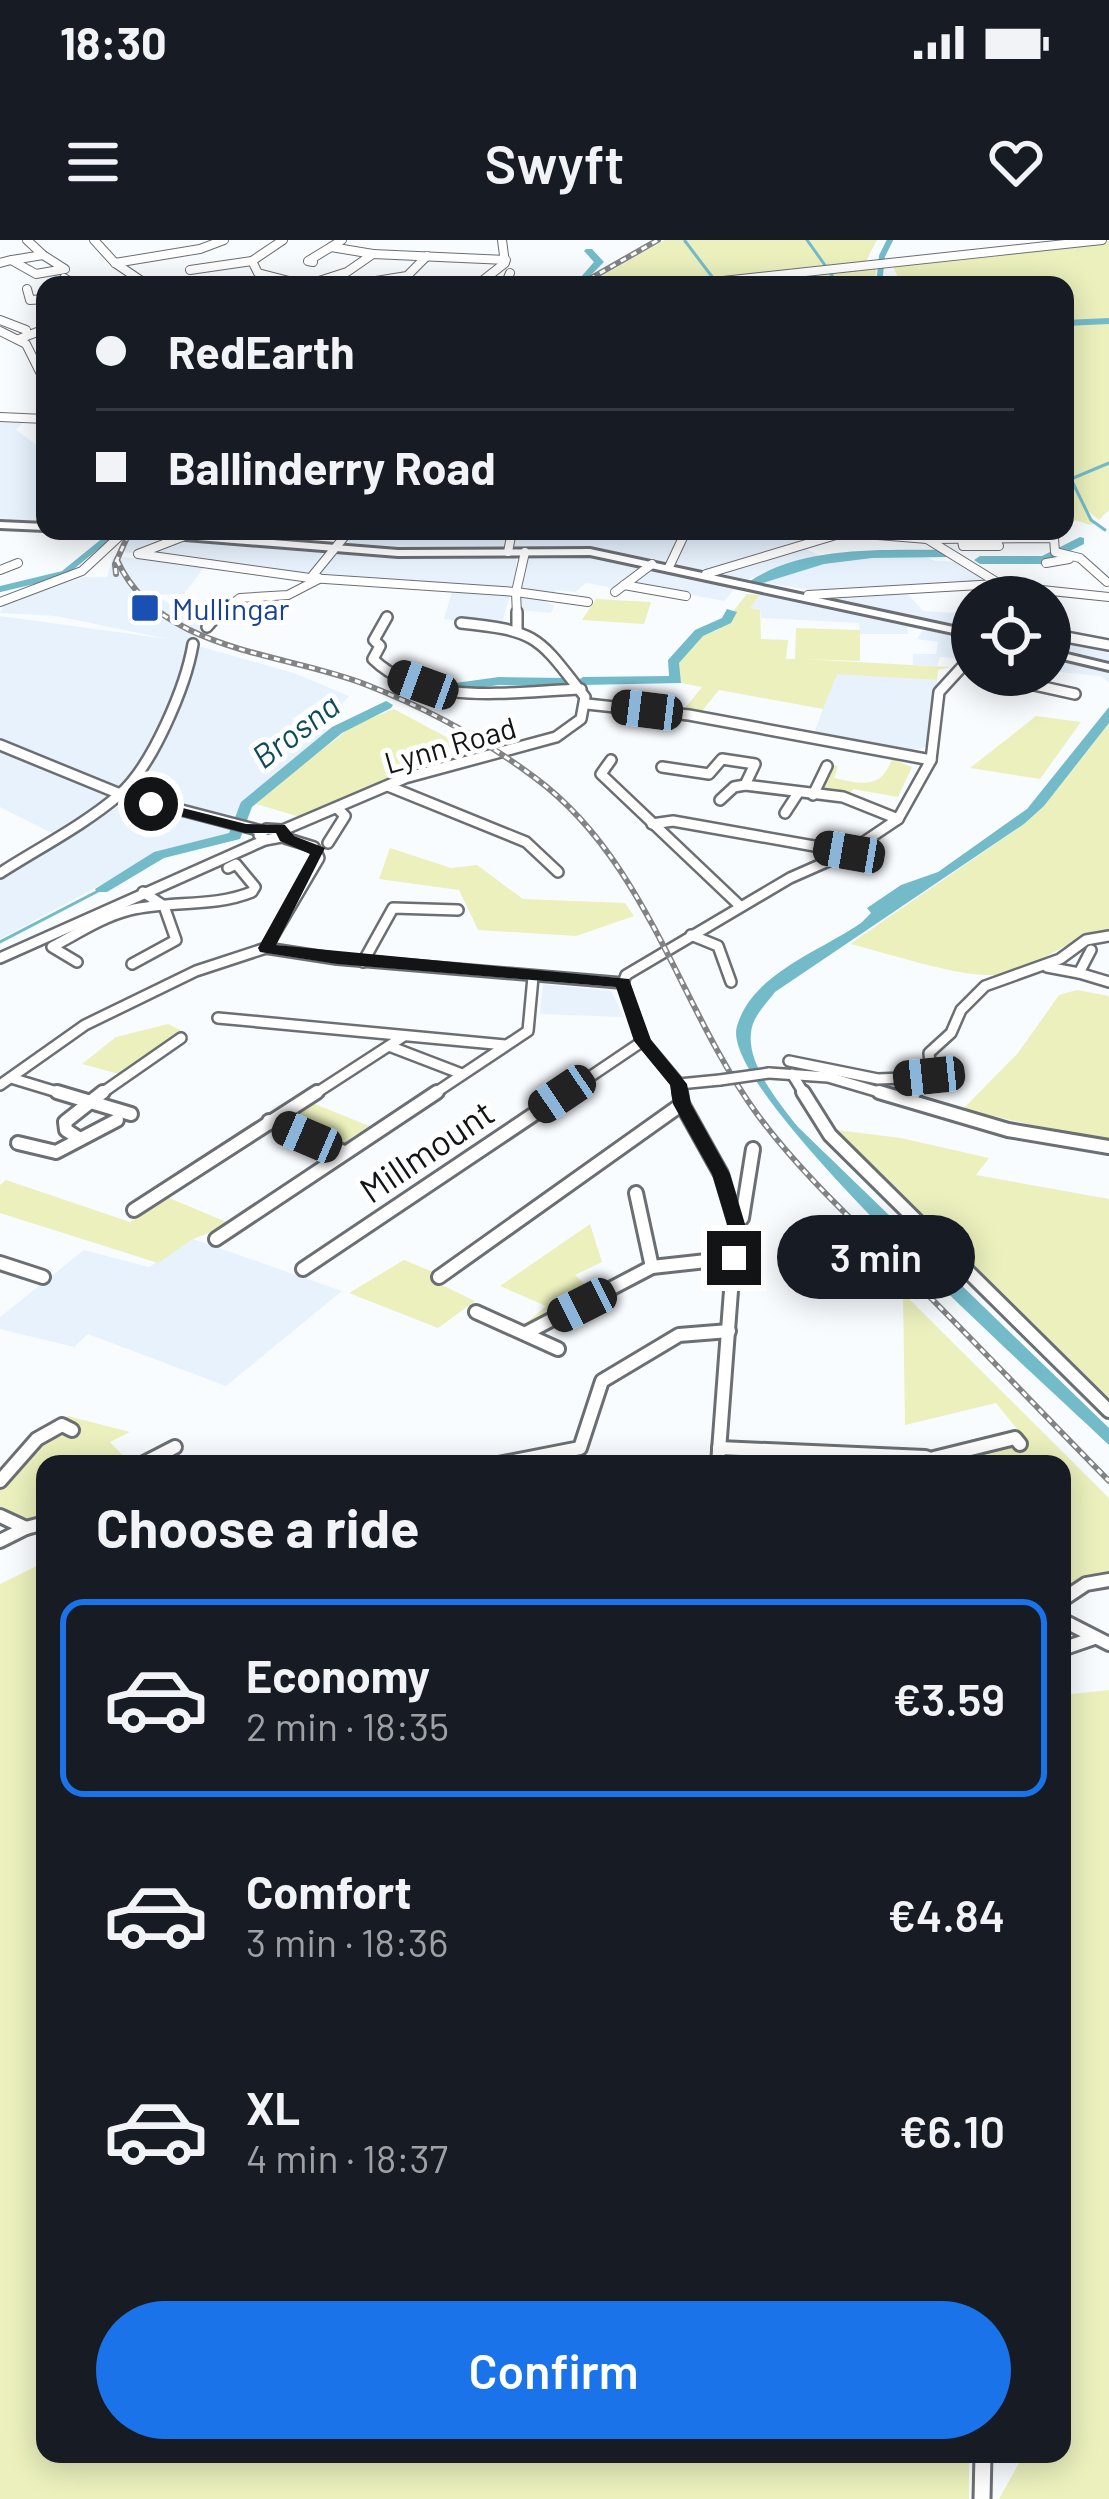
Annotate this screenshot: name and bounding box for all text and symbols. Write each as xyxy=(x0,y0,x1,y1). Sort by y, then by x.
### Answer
text: 18:30 xyxy=(60,15,167,69)
icon: menu xyxy=(60,129,126,195)
icon: heart xyxy=(983,129,1049,195)
text: Swyft xyxy=(485,130,624,195)
text: RedEarth xyxy=(168,324,355,378)
text: Ballinderry Road xyxy=(168,440,496,494)
map controls xyxy=(951,576,1071,696)
button: locate xyxy=(951,576,1071,696)
place label: Mullingar xyxy=(172,590,290,626)
marker: Mullingar xyxy=(129,592,161,624)
car xyxy=(383,656,463,714)
water label: Brosna xyxy=(243,684,347,776)
car xyxy=(609,688,685,732)
street label: Lynn Road xyxy=(380,708,520,780)
route start xyxy=(124,777,178,831)
car xyxy=(810,828,888,876)
car xyxy=(891,1054,967,1098)
car xyxy=(522,1059,602,1129)
street label: Millmount xyxy=(351,1090,501,1210)
car xyxy=(267,1106,347,1168)
callout: 3 min xyxy=(776,1216,974,1300)
route end xyxy=(707,1231,761,1285)
text: 3 min xyxy=(830,1233,922,1280)
car xyxy=(542,1273,622,1337)
text: Choose a ride xyxy=(96,1494,420,1559)
icon: car xyxy=(102,1644,210,1752)
text: Economy xyxy=(246,1648,430,1702)
text: €3.59 xyxy=(893,1671,1005,1725)
text: 2 min · 18:35 xyxy=(246,1702,449,1749)
icon: car xyxy=(102,1860,210,1968)
text: Comfort xyxy=(246,1864,412,1918)
text: €4.84 xyxy=(888,1887,1005,1941)
text: 3 min · 18:36 xyxy=(246,1918,448,1965)
icon: car xyxy=(102,2076,210,2184)
text: XL xyxy=(246,2080,300,2134)
text: €6.10 xyxy=(899,2103,1005,2157)
text: 4 min · 18:37 xyxy=(246,2134,448,2181)
button: Confirm xyxy=(96,2301,1011,2439)

